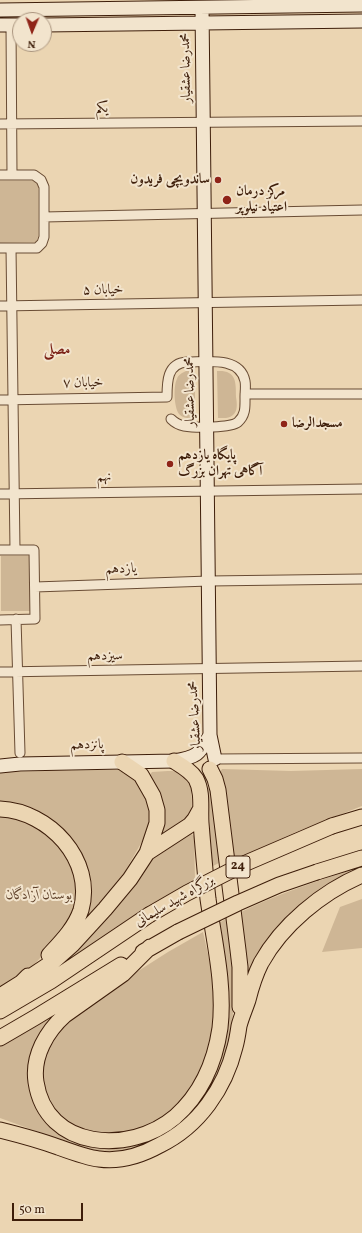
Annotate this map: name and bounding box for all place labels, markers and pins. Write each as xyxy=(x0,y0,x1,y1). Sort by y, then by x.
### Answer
place label: ساندویچی فریدون xyxy=(130,172,210,188)
marker: ساندویچی فریدون xyxy=(213,175,223,185)
place label: مرکز درمان اعتیاد نیلوپر xyxy=(236,184,287,216)
marker: مرکز درمان اعتیاد نیلوپر xyxy=(221,194,233,206)
place label: مسجدالرضا xyxy=(292,416,343,432)
marker: مسجدالرضا xyxy=(279,419,289,429)
place label: پایگاه یازدهم آگاهی تهران بزرگ xyxy=(178,448,262,480)
marker: پایگاه یازدهم آگاهی تهران بزرگ xyxy=(165,459,175,469)

